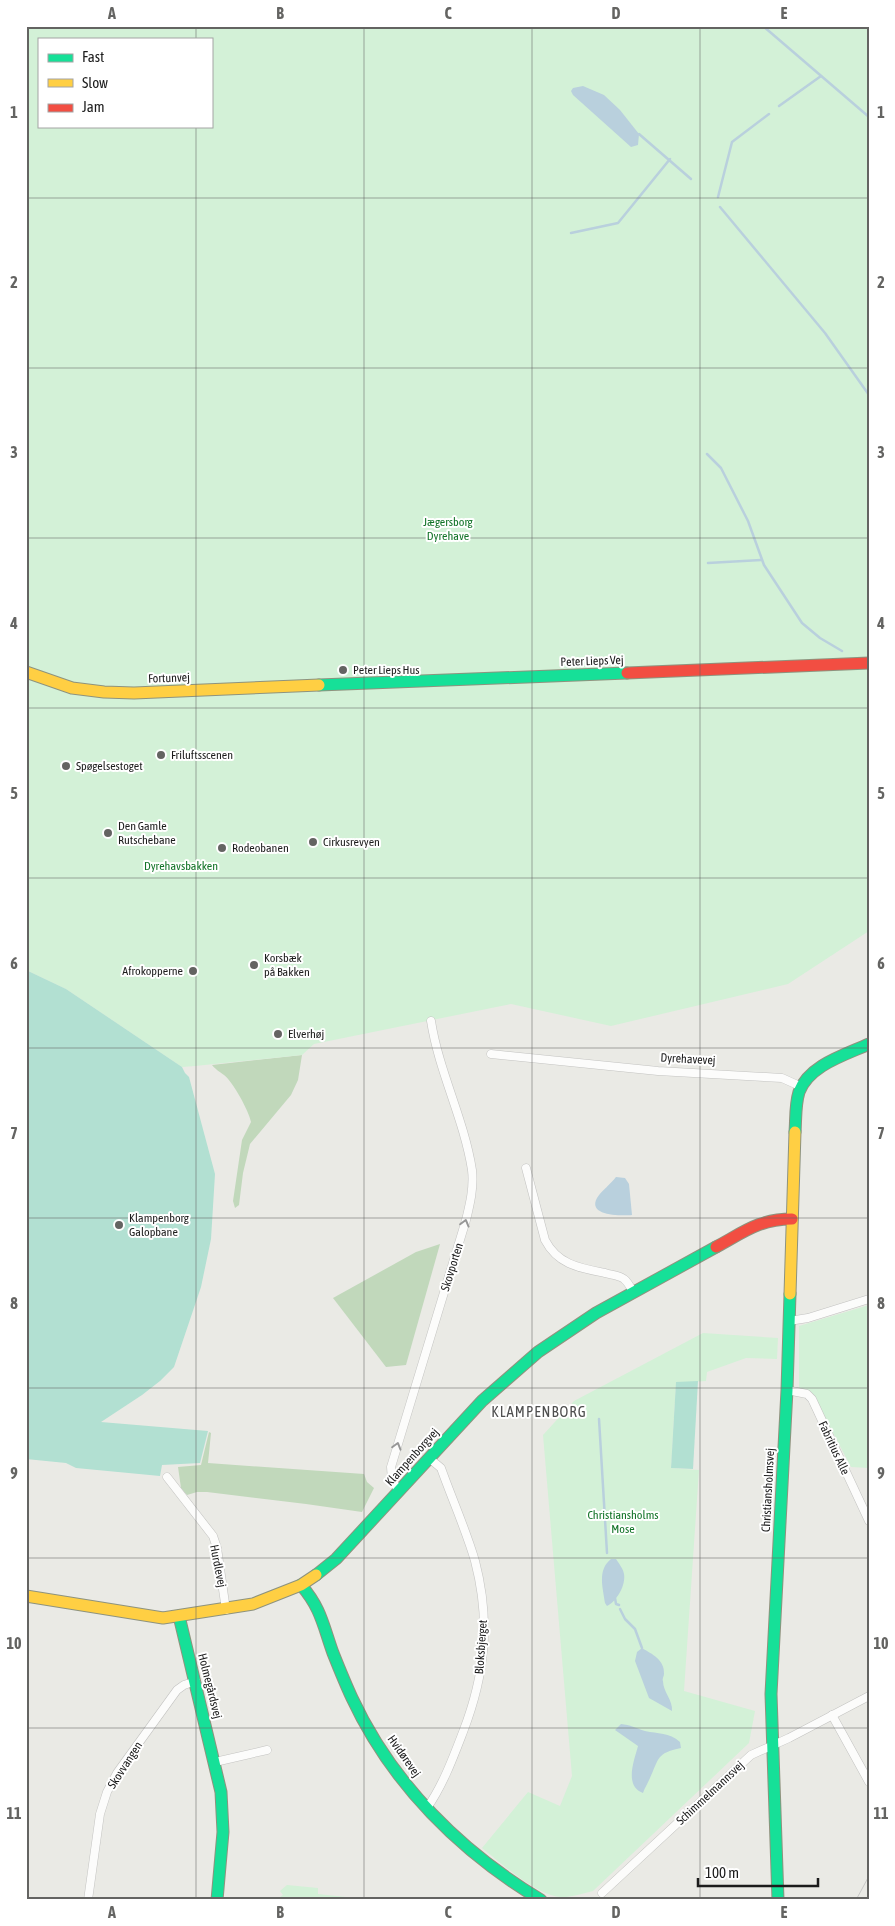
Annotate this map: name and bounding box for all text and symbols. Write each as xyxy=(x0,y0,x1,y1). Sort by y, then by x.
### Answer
text: A xyxy=(107,4,116,22)
text: B xyxy=(276,4,284,22)
text: C xyxy=(444,4,452,22)
text: D xyxy=(612,4,621,22)
text: E xyxy=(781,4,788,22)
legend xyxy=(38,38,212,128)
text: Fast xyxy=(82,48,104,65)
text: Slow xyxy=(82,74,108,91)
text: Jam xyxy=(82,98,105,115)
text: 1 xyxy=(10,103,18,121)
text: 1 xyxy=(877,103,885,121)
text: 2 xyxy=(10,273,18,291)
text: 2 xyxy=(877,273,885,291)
text: 3 xyxy=(10,443,18,461)
text: 3 xyxy=(877,443,885,461)
park label: Jægersborg Dyrehave xyxy=(423,515,474,543)
text: 4 xyxy=(9,614,18,632)
text: 4 xyxy=(876,614,885,632)
street label: Peter Lieps Vej xyxy=(560,653,624,669)
place label: Peter Lieps Hus xyxy=(353,663,420,677)
marker: Peter Lieps Hus xyxy=(337,664,349,676)
street label: Fortunvej xyxy=(148,670,190,686)
place label: Friluftsscenen xyxy=(171,748,233,762)
marker: Friluftsscenen xyxy=(155,749,167,761)
place label: Spøgelsestoget xyxy=(76,759,143,773)
marker: Spøgelsestoget xyxy=(60,760,72,772)
text: 5 xyxy=(10,784,18,802)
text: 5 xyxy=(877,784,885,802)
place label: Den Gamle Rutschebane xyxy=(118,819,176,847)
marker: Den Gamle Rutschebane xyxy=(102,827,114,839)
place label: Cirkusrevyen xyxy=(323,835,380,849)
marker: Cirkusrevyen xyxy=(307,836,319,848)
place label: Rodeobanen xyxy=(232,841,289,855)
marker: Rodeobanen xyxy=(216,842,228,854)
park label: Dyrehavsbakken xyxy=(144,859,218,873)
place label: Korsbæk på Bakken xyxy=(264,951,310,979)
text: 6 xyxy=(10,954,18,972)
text: 6 xyxy=(877,954,885,972)
marker: Korsbæk på Bakken xyxy=(248,959,260,971)
place label: Afrokopperne xyxy=(122,964,183,978)
marker: Afrokopperne xyxy=(187,965,199,977)
place label: Elverhøj xyxy=(288,1027,324,1041)
marker: Elverhøj xyxy=(272,1028,284,1040)
street label: Dyrehavevej xyxy=(660,1051,716,1067)
text: 7 xyxy=(10,1124,18,1142)
text: 7 xyxy=(877,1124,885,1142)
place label: Klampenborg Galopbane xyxy=(129,1211,190,1239)
marker: Klampenborg Galopbane xyxy=(113,1219,125,1231)
one-way arrow xyxy=(459,1219,470,1228)
street label: Skovporten xyxy=(438,1241,466,1293)
text: 8 xyxy=(10,1294,18,1312)
text: 8 xyxy=(877,1294,885,1312)
district label: KLAMPENBORG xyxy=(491,1403,587,1420)
street label: Fabritius Alle xyxy=(815,1419,853,1477)
street label: Klampenborgvej xyxy=(382,1425,442,1489)
one-way arrow xyxy=(391,1441,402,1450)
street label: Christiansholmsvej xyxy=(759,1448,777,1532)
text: 9 xyxy=(10,1464,18,1482)
text: 9 xyxy=(877,1464,885,1482)
park label: Christiansholms Mose xyxy=(587,1508,659,1536)
street label: Hurdlevej xyxy=(207,1543,229,1589)
street label: Bloksbjerget xyxy=(472,1619,490,1675)
text: 10 xyxy=(6,1634,22,1652)
text: 10 xyxy=(873,1634,889,1652)
street label: Holmegårdsvej xyxy=(195,1652,225,1720)
street label: Hvidørevej xyxy=(385,1732,423,1780)
street label: Skovvangen xyxy=(105,1739,145,1791)
street label: Schimmelmannsvej xyxy=(673,1758,747,1828)
text: 11 xyxy=(6,1804,22,1822)
text: 11 xyxy=(873,1804,889,1822)
scale bar xyxy=(698,1856,818,1888)
text: 100 m xyxy=(705,1864,739,1881)
text: A xyxy=(107,1903,116,1921)
text: B xyxy=(276,1903,284,1921)
text: C xyxy=(444,1903,452,1921)
text: D xyxy=(612,1903,621,1921)
text: E xyxy=(781,1903,788,1921)

